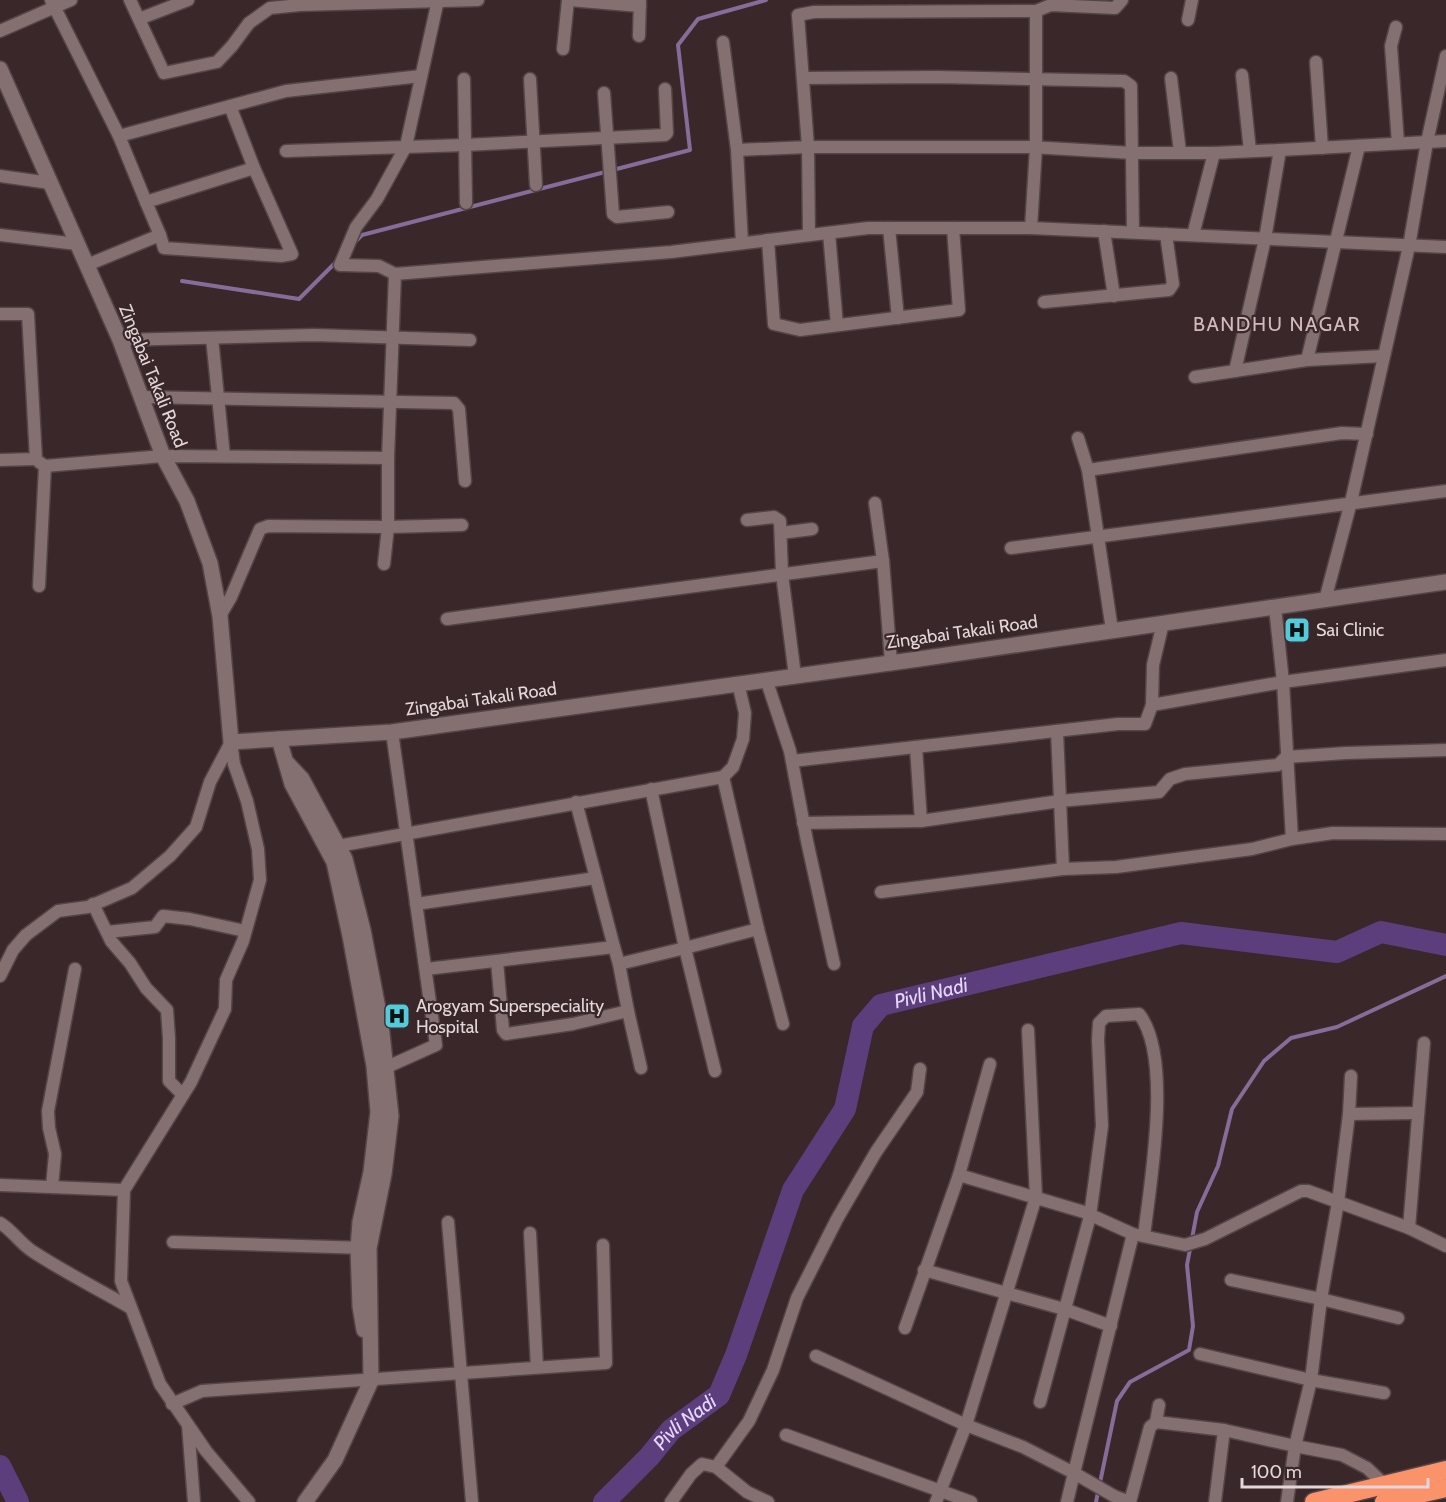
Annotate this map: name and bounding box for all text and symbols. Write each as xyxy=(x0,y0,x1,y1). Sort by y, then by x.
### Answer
street label: Zingabai Takali Road xyxy=(114,301,192,451)
district label: BANDHU NAGAR xyxy=(1193,312,1361,336)
street label: Zingabai Takali Road xyxy=(885,610,1039,654)
hospital icon: Sai Clinic xyxy=(1282,615,1312,645)
place label: Sai Clinic xyxy=(1316,619,1384,641)
street label: Zingabai Takali Road xyxy=(404,677,558,721)
water label: Pivli Nadi xyxy=(892,972,971,1013)
place label: Arogyam Superspeciality Hospital xyxy=(416,995,604,1038)
hospital icon: Arogyam Superspeciality Hospital xyxy=(382,1001,412,1031)
water label: Pivli Nadi xyxy=(648,1389,722,1455)
scale bar xyxy=(1242,1451,1428,1489)
text: 100 m xyxy=(1251,1461,1302,1483)

